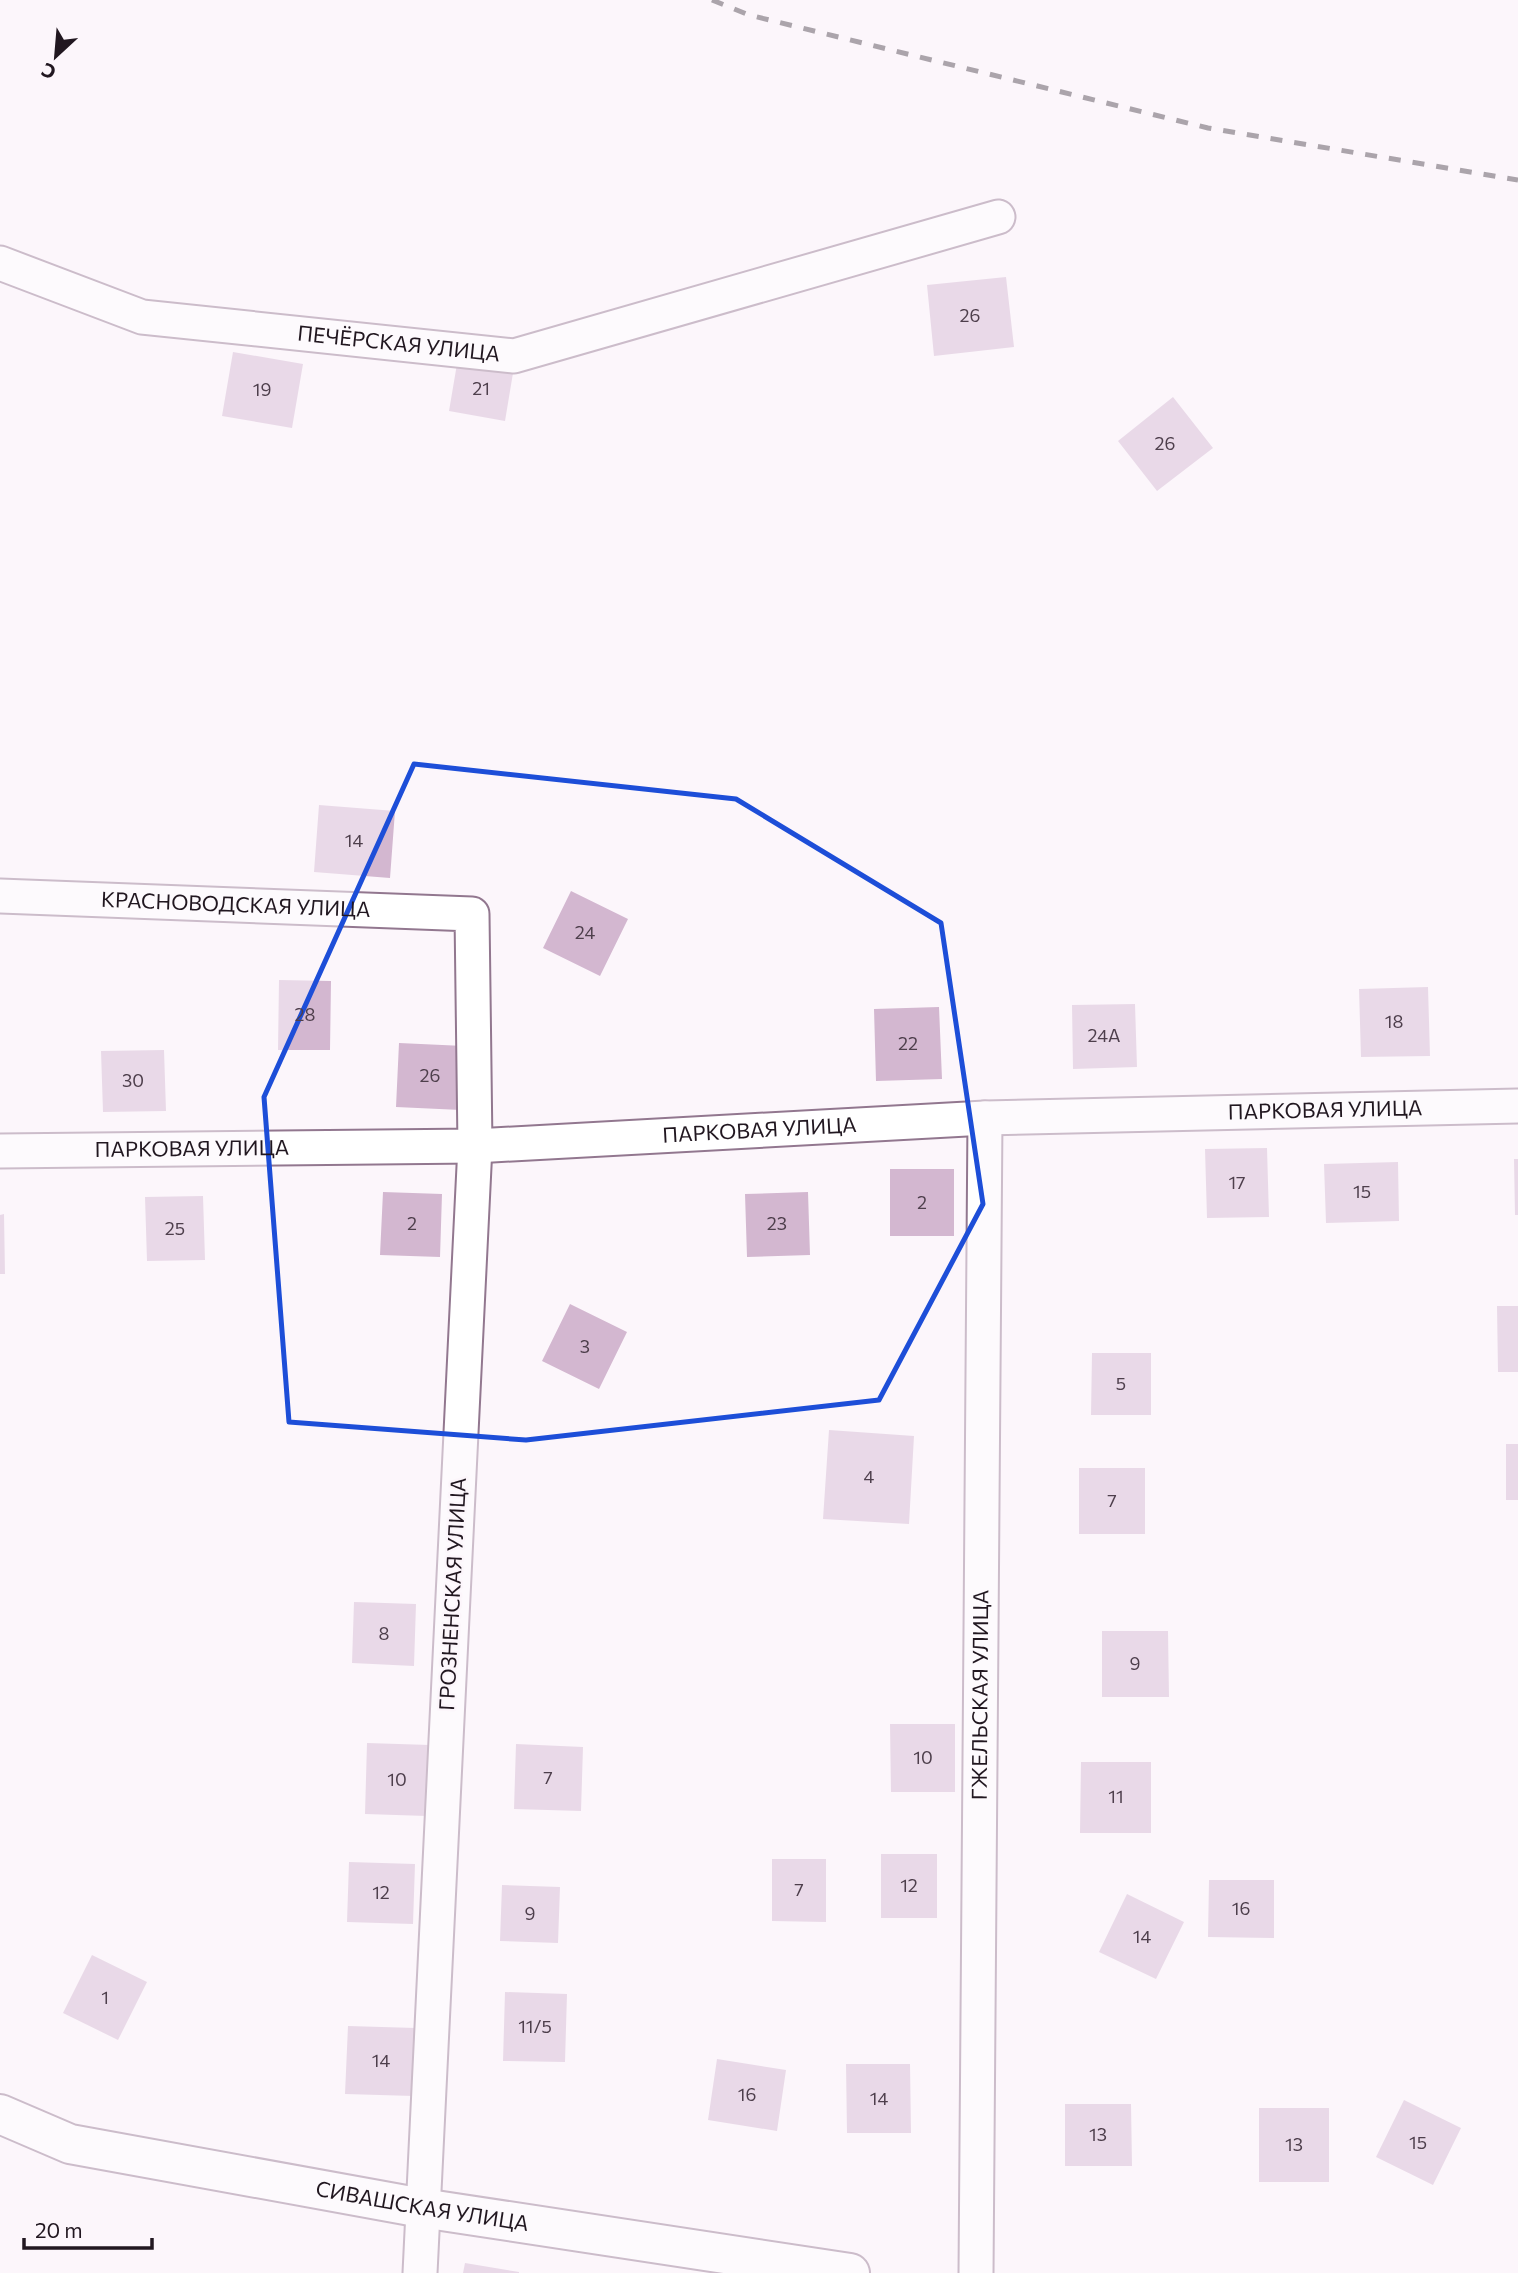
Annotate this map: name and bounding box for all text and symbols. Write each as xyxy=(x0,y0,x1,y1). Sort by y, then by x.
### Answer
north arrow xyxy=(21,21,91,91)
text: С xyxy=(37,59,59,85)
house number: 26 xyxy=(960,304,980,326)
street label: ПЕЧЁРСКАЯ УЛИЦА xyxy=(296,319,501,365)
house number: 21 xyxy=(472,377,490,399)
house number: 19 xyxy=(253,378,271,400)
house number: 26 xyxy=(1155,432,1175,454)
house number: 14 xyxy=(345,829,363,851)
street label: КРАСНОВОДСКАЯ УЛИЦА xyxy=(101,886,371,921)
house number: 24 xyxy=(575,921,595,943)
house number: 28 xyxy=(295,1003,316,1025)
house number: 18 xyxy=(1385,1010,1403,1032)
house number: 24А xyxy=(1088,1024,1120,1046)
house number: 22 xyxy=(898,1032,918,1054)
house number: 26 xyxy=(420,1064,440,1086)
house number: 30 xyxy=(122,1069,144,1091)
street label: ПАРКОВАЯ УЛИЦА xyxy=(1228,1094,1423,1124)
street label: ПАРКОВАЯ УЛИЦА xyxy=(662,1111,857,1147)
street label: ПАРКОВАЯ УЛИЦА xyxy=(95,1134,289,1161)
house number: 17 xyxy=(1228,1171,1246,1193)
house number: 15 xyxy=(1353,1180,1371,1202)
house number: 2 xyxy=(917,1191,927,1213)
house number: 2 xyxy=(407,1212,417,1234)
house number: 23 xyxy=(767,1212,787,1234)
house number: 25 xyxy=(165,1217,185,1239)
house number: 3 xyxy=(580,1335,590,1357)
house number: 5 xyxy=(1116,1372,1126,1394)
house number: 4 xyxy=(864,1465,875,1487)
street label: ГРОЗНЕНСКАЯ УЛИЦА xyxy=(433,1477,470,1711)
house number: 7 xyxy=(1107,1489,1117,1511)
street label: ГЖЕЛЬСКАЯ УЛИЦА xyxy=(966,1590,992,1800)
house number: 8 xyxy=(379,1622,390,1644)
house number: 9 xyxy=(1130,1652,1140,1674)
house number: 10 xyxy=(913,1746,933,1768)
house number: 7 xyxy=(543,1766,553,1788)
house number: 10 xyxy=(387,1768,407,1790)
house number: 11 xyxy=(1108,1785,1124,1807)
house number: 12 xyxy=(900,1874,918,1896)
house number: 7 xyxy=(794,1878,804,1900)
house number: 12 xyxy=(372,1881,390,1903)
house number: 16 xyxy=(1232,1897,1250,1919)
house number: 9 xyxy=(525,1902,535,1924)
house number: 14 xyxy=(1133,1925,1151,1947)
house number: 1 xyxy=(101,1986,109,2008)
house number: 11/5 xyxy=(518,2015,552,2037)
house number: 14 xyxy=(372,2049,390,2071)
house number: 16 xyxy=(738,2083,756,2105)
house number: 14 xyxy=(870,2087,888,2109)
house number: 13 xyxy=(1089,2123,1107,2145)
house number: 15 xyxy=(1409,2131,1427,2153)
house number: 13 xyxy=(1285,2133,1303,2155)
street label: СИВАШСКАЯ УЛИЦА xyxy=(314,2175,531,2235)
scale bar xyxy=(24,2206,152,2250)
text: 20 m xyxy=(35,2217,83,2242)

